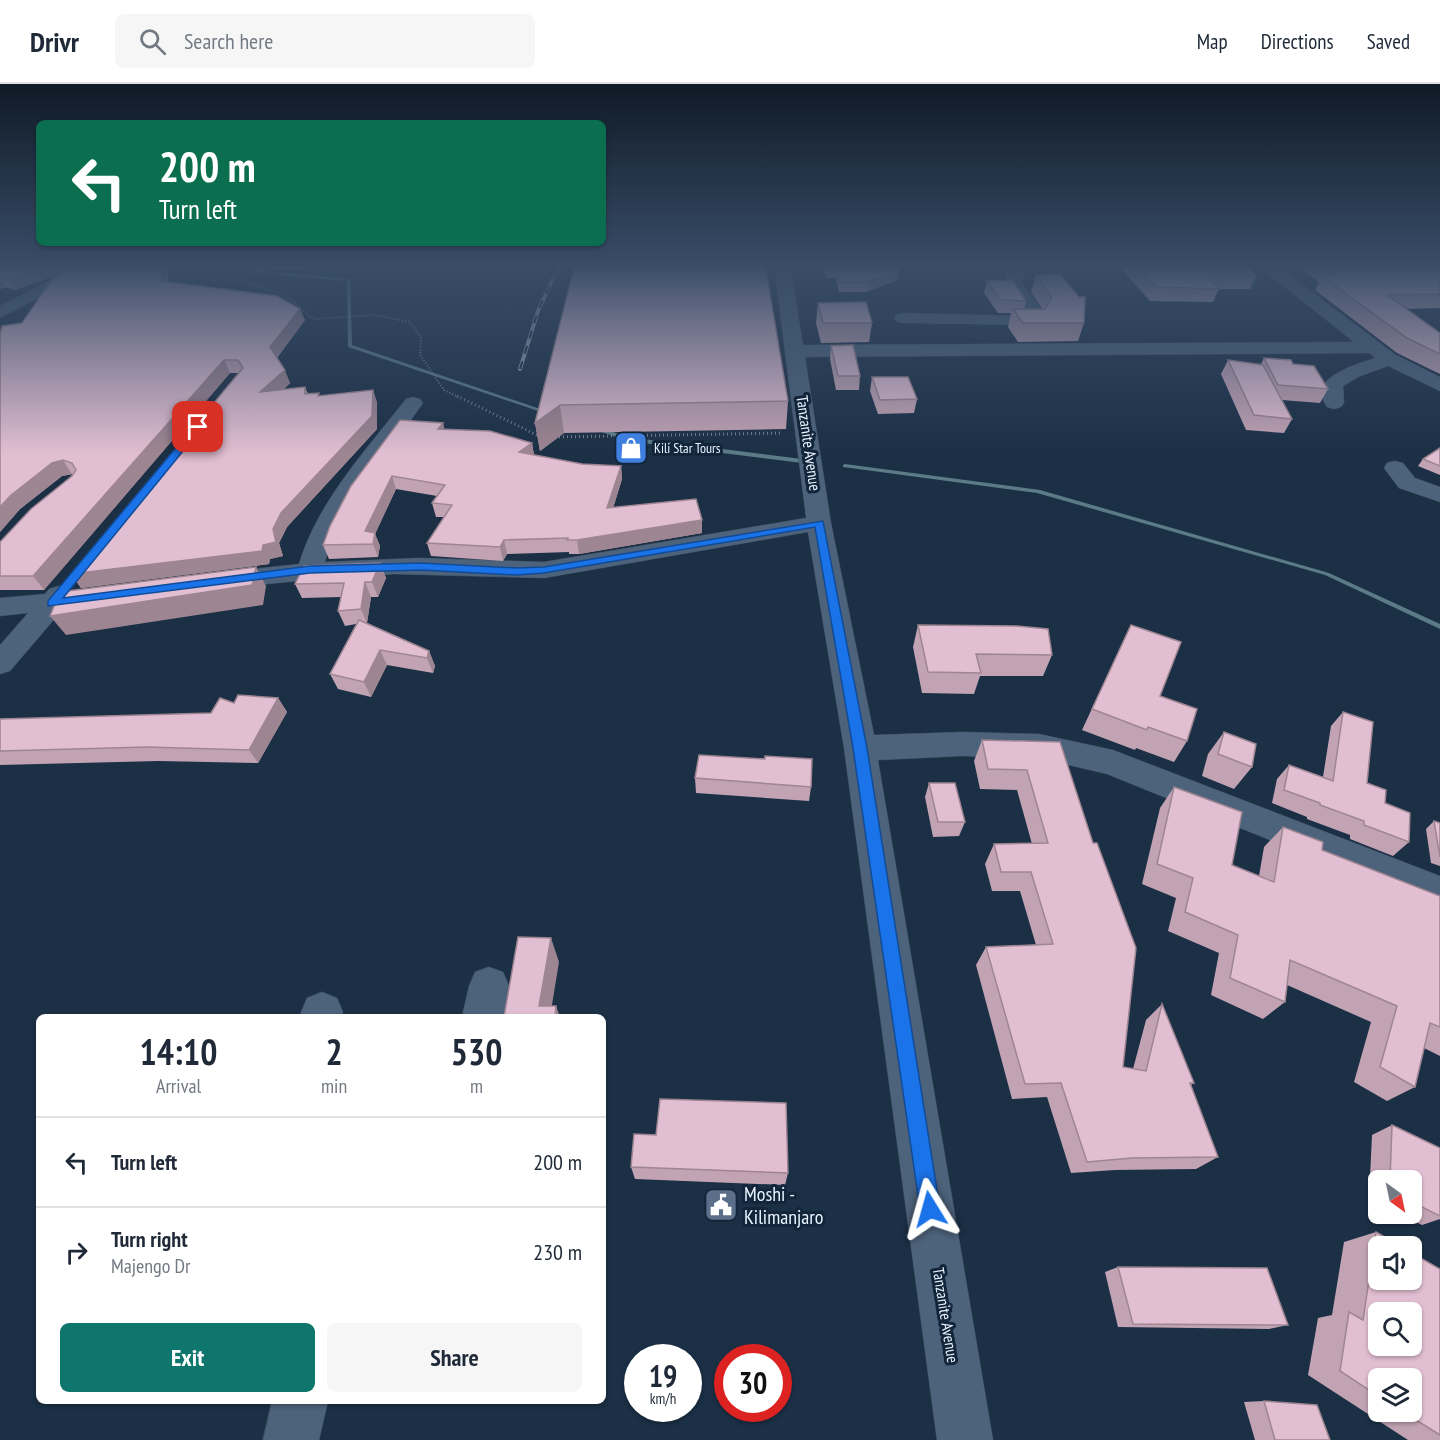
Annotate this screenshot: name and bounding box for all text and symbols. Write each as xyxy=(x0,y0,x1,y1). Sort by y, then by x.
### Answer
search box xyxy=(115,14,535,68)
text: Drivr xyxy=(30,23,79,60)
icon: search xyxy=(136,25,169,58)
text: Search here xyxy=(184,27,273,55)
text: Map xyxy=(1197,28,1228,55)
text: Directions xyxy=(1261,28,1334,55)
text: Saved xyxy=(1367,28,1410,55)
text: 200 m xyxy=(159,139,256,194)
icon: left xyxy=(60,144,138,222)
text: Turn left xyxy=(159,192,237,226)
street label: Tanzanite Avenue xyxy=(792,394,826,492)
pin xyxy=(172,401,223,452)
icon: arrive xyxy=(181,410,214,443)
shop icon: Kili Star Tours xyxy=(613,430,649,466)
place label: Kili Star Tours xyxy=(654,439,721,457)
text: 14:10 xyxy=(140,1028,217,1075)
text: 2 xyxy=(325,1028,343,1075)
text: 530 xyxy=(451,1028,502,1075)
text: Arrival xyxy=(156,1073,201,1099)
text: min xyxy=(321,1073,347,1099)
text: m xyxy=(470,1073,483,1099)
icon: left xyxy=(60,1146,93,1179)
text: Turn left xyxy=(111,1148,177,1176)
text: 200 m xyxy=(533,1148,582,1176)
north arrow xyxy=(1368,1170,1422,1224)
map controls xyxy=(1368,1170,1422,1422)
position arrow xyxy=(898,1177,962,1241)
place label: Moshi - Kilimanjaro xyxy=(744,1181,823,1230)
public building icon: Moshi - Kilimanjaro xyxy=(703,1187,739,1223)
text: Turn right xyxy=(111,1225,188,1253)
icon: right xyxy=(60,1236,93,1269)
button: sound xyxy=(1368,1236,1422,1290)
text: 230 m xyxy=(533,1238,582,1266)
text: Majengo Dr xyxy=(111,1253,191,1279)
street label: Tanzanite Avenue xyxy=(929,1266,963,1364)
button: search xyxy=(1368,1302,1422,1356)
button: Exit xyxy=(60,1323,315,1392)
button: Share xyxy=(327,1323,582,1392)
speed limit sign: 30 xyxy=(714,1344,792,1422)
text: 19 xyxy=(649,1356,677,1395)
button: layers xyxy=(1368,1368,1422,1422)
text: km/h xyxy=(650,1389,676,1408)

